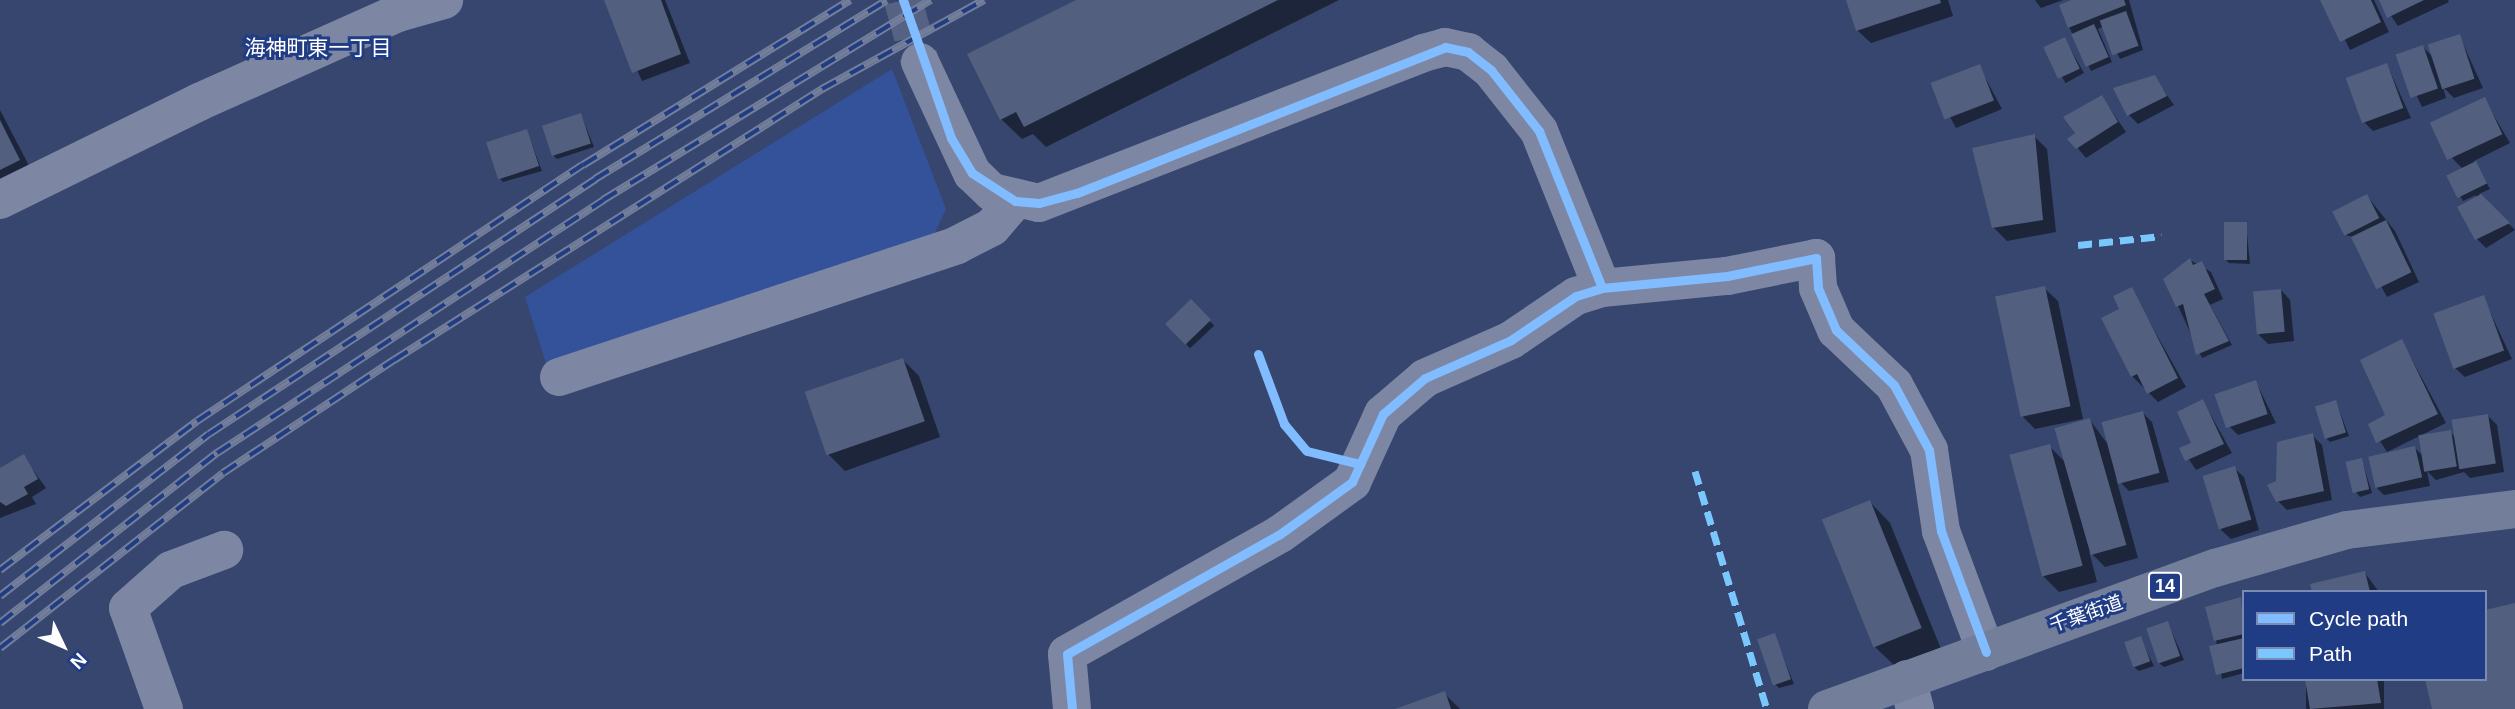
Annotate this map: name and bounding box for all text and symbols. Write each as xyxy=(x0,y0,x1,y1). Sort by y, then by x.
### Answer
district label: 海神町東一丁目 xyxy=(245,35,391,61)
road number: 14 xyxy=(2148,572,2182,600)
legend xyxy=(2242,590,2487,681)
street label: 千葉街道 xyxy=(2046,591,2126,637)
text: Cycle path xyxy=(2309,607,2408,630)
north arrow xyxy=(28,611,98,681)
text: Path xyxy=(2309,642,2352,665)
text: N xyxy=(66,649,91,673)

